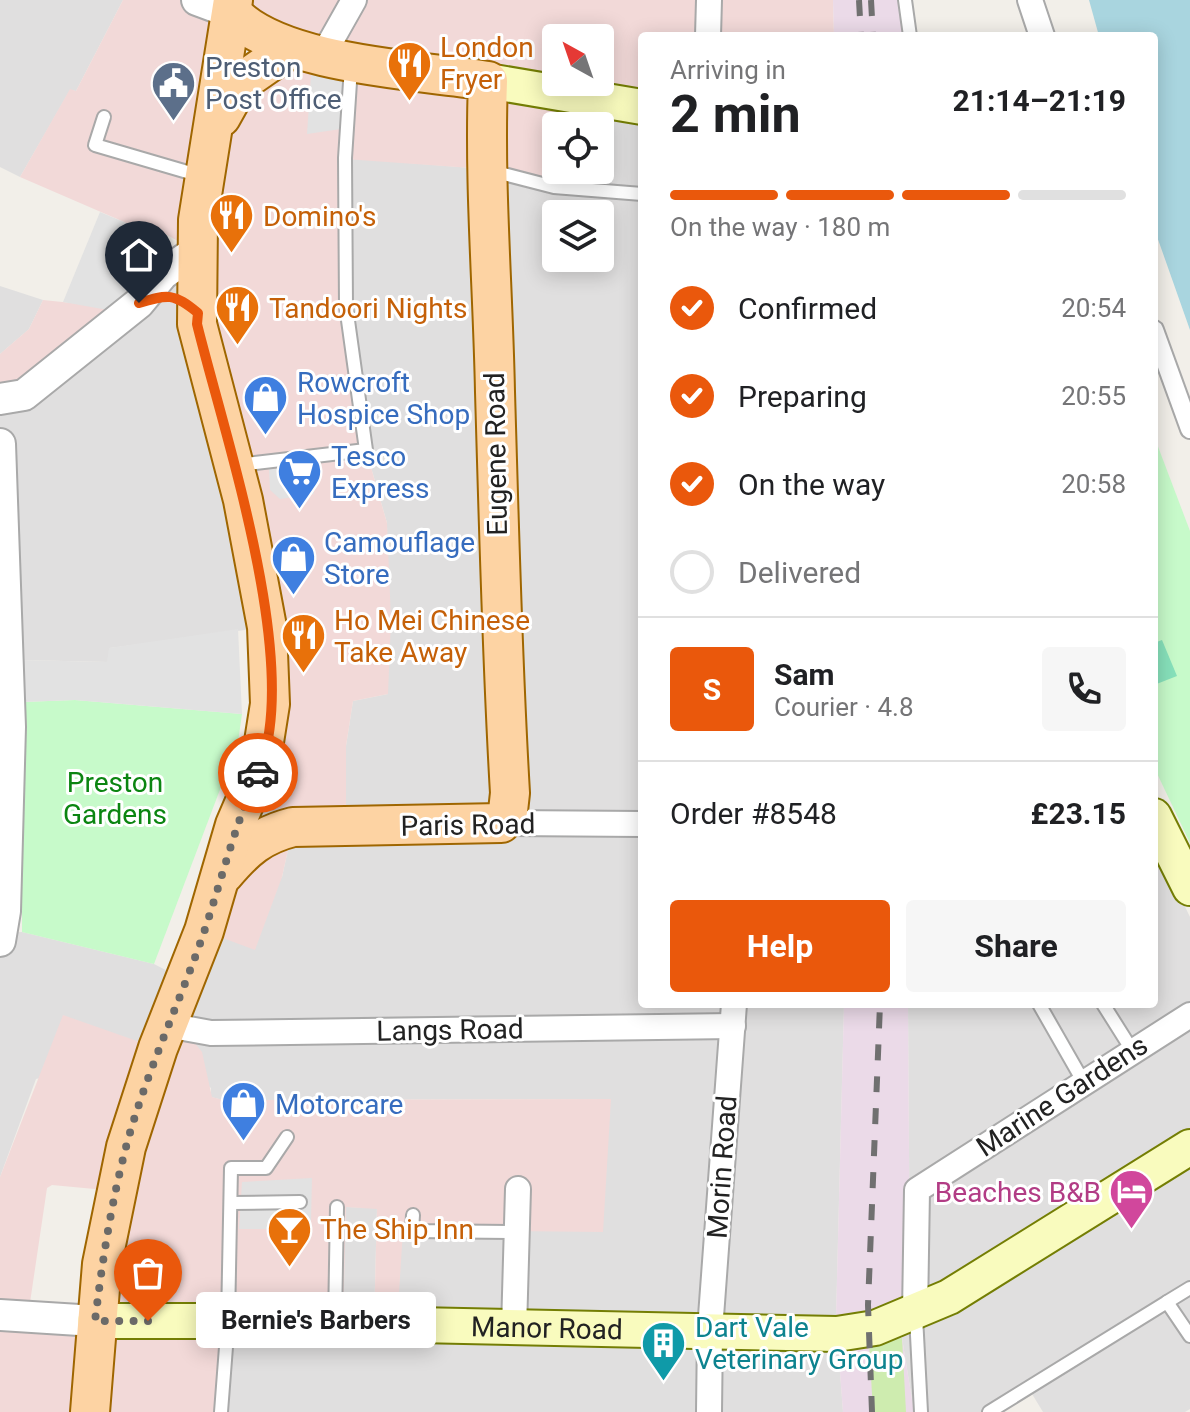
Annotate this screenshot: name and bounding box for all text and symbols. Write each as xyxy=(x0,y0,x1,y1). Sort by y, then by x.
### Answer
north arrow xyxy=(542,24,614,96)
map controls xyxy=(542,24,614,272)
place label: London Fryer xyxy=(440,31,534,96)
restaurant icon: London Fryer xyxy=(385,39,433,102)
place label: Preston Post Office xyxy=(205,51,342,116)
text: Arriving in xyxy=(670,55,786,85)
public building icon: Preston Post Office xyxy=(150,59,198,122)
text: 21:14–21:19 xyxy=(952,83,1126,118)
text: 2 min xyxy=(670,84,801,145)
button: locate xyxy=(542,112,614,184)
restaurant icon: Domino's xyxy=(208,192,256,255)
place label: Domino's xyxy=(263,200,377,233)
button: layers xyxy=(542,200,614,272)
text: On the way · 180 m xyxy=(670,212,890,242)
pin xyxy=(105,221,173,303)
icon: home xyxy=(117,233,161,277)
restaurant icon: Tandoori Nights xyxy=(214,284,262,347)
icon: check xyxy=(670,286,714,330)
text: Confirmed xyxy=(738,291,877,326)
place label: Tandoori Nights xyxy=(269,292,467,325)
text: 20:54 xyxy=(1061,293,1126,323)
place label: Rowcroft Hospice Shop xyxy=(297,366,470,431)
street label: Eugene Road xyxy=(478,372,514,536)
shop icon: Rowcroft Hospice Shop xyxy=(242,374,290,437)
icon: check xyxy=(670,374,714,418)
text: Preparing xyxy=(738,379,867,414)
text: 20:55 xyxy=(1061,381,1126,411)
place label: Tesco Express xyxy=(331,440,430,505)
supermarket icon: Tesco Express xyxy=(276,448,324,511)
icon: check xyxy=(670,462,714,506)
text: On the way xyxy=(738,467,885,502)
text: 20:58 xyxy=(1061,469,1126,499)
place label: Camouflage Store xyxy=(324,526,475,591)
shop icon: Camouflage Store xyxy=(269,534,317,597)
text: Delivered xyxy=(738,555,861,590)
place label: Ho Mei Chinese Take Away xyxy=(334,604,530,669)
restaurant icon: Ho Mei Chinese Take Away xyxy=(279,612,327,675)
button: phone xyxy=(1042,647,1126,731)
text: Sam xyxy=(774,657,835,692)
text: S xyxy=(703,672,721,707)
text: Courier · 4.8 xyxy=(774,692,914,722)
courier xyxy=(218,733,298,813)
icon: car xyxy=(236,751,280,795)
park label: Preston Gardens xyxy=(63,766,167,831)
text: Order #8548 xyxy=(670,796,837,831)
text: £23.15 xyxy=(1031,796,1126,831)
street label: Paris Road xyxy=(400,807,536,843)
button: Help xyxy=(670,900,890,992)
button: Share xyxy=(906,900,1126,992)
street label: Langs Road xyxy=(376,1012,524,1048)
street label: Marine Gardens xyxy=(970,1028,1154,1164)
shop icon: Motorcare xyxy=(220,1080,268,1143)
place label: Motorcare xyxy=(275,1088,403,1121)
street label: Morin Road xyxy=(701,1094,743,1240)
hotel icon: Beaches B&B xyxy=(1108,1168,1156,1231)
place label: Beaches B&B xyxy=(935,1176,1101,1209)
bar icon: The Ship Inn xyxy=(265,1205,313,1268)
place label: The Ship Inn xyxy=(320,1213,474,1246)
pin xyxy=(114,1239,182,1321)
icon: bag xyxy=(126,1251,170,1295)
callout: Bernie's Barbers xyxy=(196,1293,436,1349)
text: Bernie's Barbers xyxy=(221,1305,411,1335)
street label: Manor Road xyxy=(471,1310,623,1346)
place label: Dart Vale Veterinary Group xyxy=(695,1311,903,1376)
building icon: Dart Vale Veterinary Group xyxy=(640,1319,688,1382)

